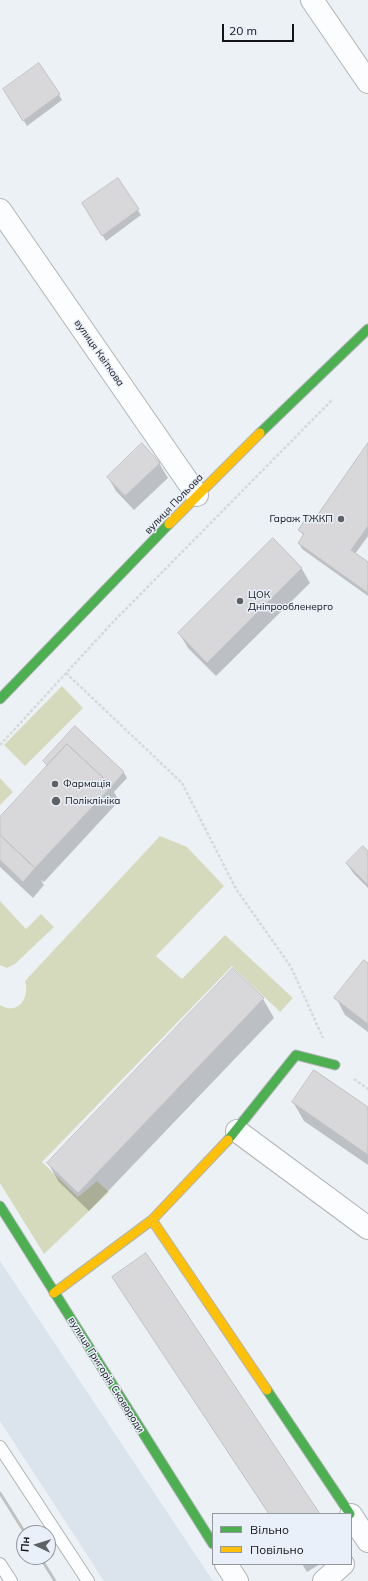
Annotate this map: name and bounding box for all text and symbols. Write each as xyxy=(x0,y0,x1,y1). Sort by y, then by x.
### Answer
scale bar xyxy=(224,16,296,42)
text: 20 m xyxy=(229,23,257,38)
street label: вулиця Квіткова xyxy=(71,317,127,389)
street label: вулиця Польова xyxy=(142,471,206,537)
place label: Гараж ТЖКП xyxy=(270,513,333,525)
marker: Гараж ТЖКП xyxy=(336,514,346,524)
place label: ЦОК Дніпрообленерго xyxy=(248,589,333,612)
marker: ЦОК Дніпрообленерго xyxy=(235,596,245,606)
place label: Фармація xyxy=(63,778,111,790)
marker: Фармація xyxy=(50,779,60,789)
marker: Поліклініка xyxy=(50,795,62,807)
place label: Поліклініка xyxy=(65,795,120,807)
street label: вулиця Григорія Сковороди xyxy=(65,1315,147,1435)
legend xyxy=(212,1513,352,1565)
text: Вільно xyxy=(250,1522,289,1537)
north arrow xyxy=(16,1525,56,1565)
text: Пн xyxy=(18,1536,33,1552)
text: Повільно xyxy=(250,1542,304,1557)

